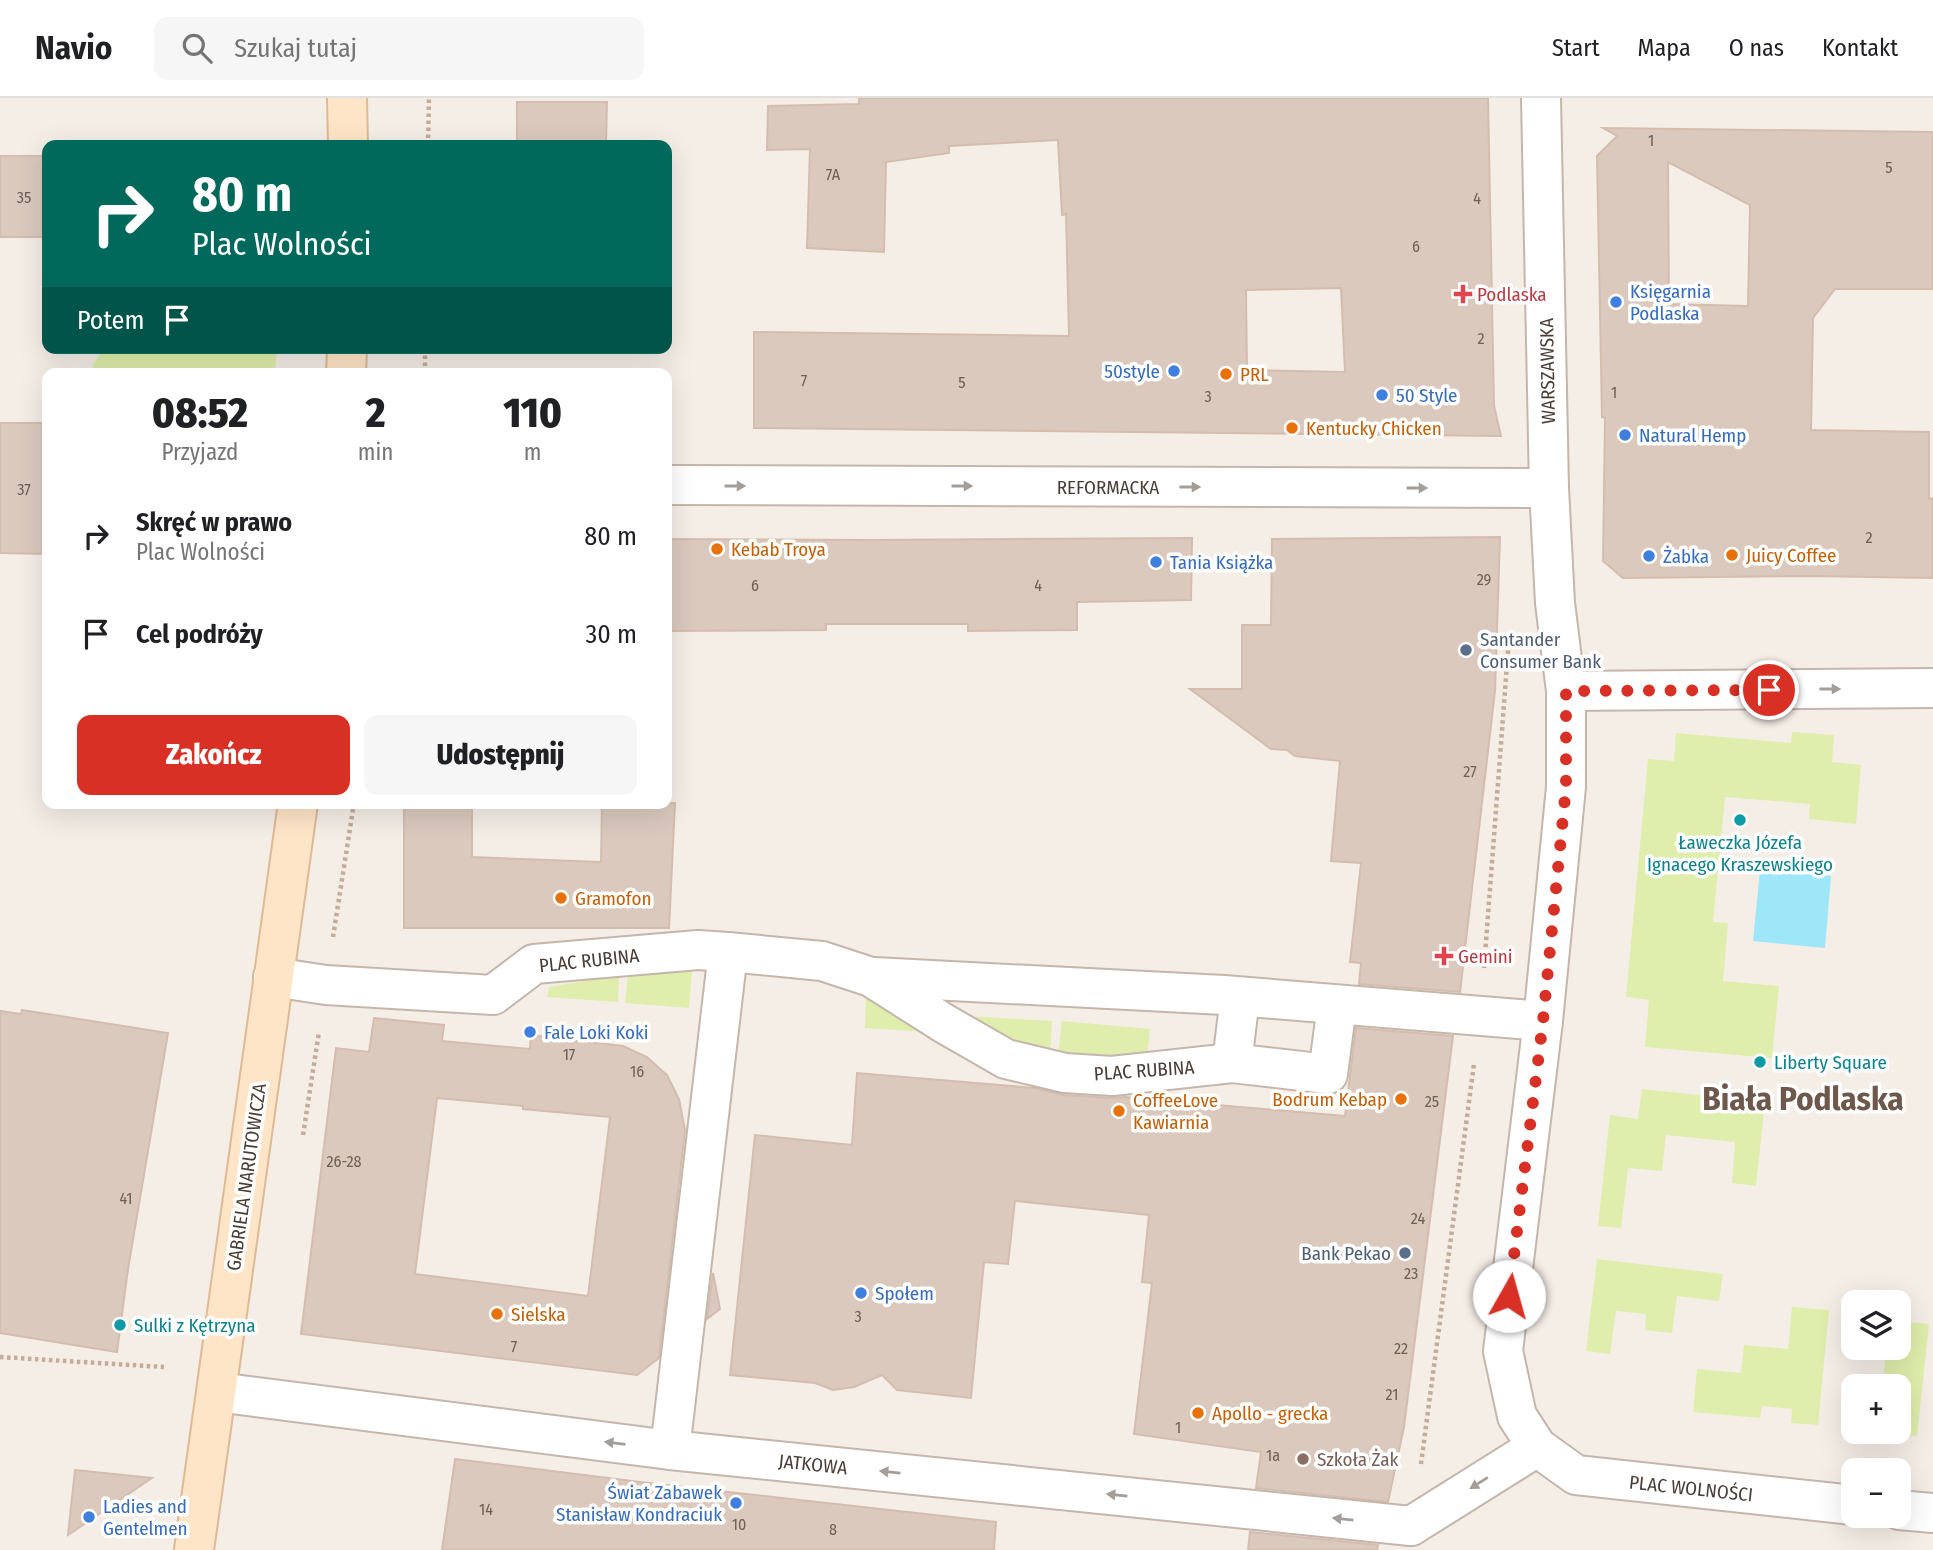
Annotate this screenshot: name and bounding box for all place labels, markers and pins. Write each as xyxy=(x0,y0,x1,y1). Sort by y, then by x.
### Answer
place label: Księgarnia Podlaska xyxy=(1630,280,1711,325)
place label: Podlaska xyxy=(1477,283,1547,306)
marker: Podlaska xyxy=(1455,286,1471,302)
marker: Księgarnia Podlaska xyxy=(1608,294,1624,310)
place label: 50style xyxy=(1104,360,1160,383)
marker: 50style xyxy=(1166,363,1182,379)
place label: PRL xyxy=(1240,363,1269,386)
marker: PRL xyxy=(1218,366,1234,382)
place label: 50 Style xyxy=(1396,384,1457,407)
marker: 50 Style xyxy=(1374,387,1390,403)
place label: Kentucky Chicken xyxy=(1306,417,1442,440)
marker: Kentucky Chicken xyxy=(1284,420,1300,436)
place label: Natural Hemp xyxy=(1639,424,1746,447)
marker: Natural Hemp xyxy=(1617,427,1633,443)
place label: Kebab Troya xyxy=(731,538,826,561)
marker: Kebab Troya xyxy=(709,541,725,557)
place label: Juicy Coffee xyxy=(1746,544,1836,567)
place label: Żabka xyxy=(1663,545,1709,568)
marker: Juicy Coffee xyxy=(1724,547,1740,563)
marker: Żabka xyxy=(1641,548,1657,564)
place label: Tania Książka xyxy=(1170,551,1273,574)
marker: Tania Książka xyxy=(1148,554,1164,570)
place label: Santander Consumer Bank xyxy=(1480,628,1601,673)
marker: Santander Consumer Bank xyxy=(1458,642,1474,658)
pin xyxy=(1739,660,1799,720)
marker: Ławeczka Józefa Ignacego Kraszewskiego xyxy=(1732,812,1748,828)
place label: Ławeczka Józefa Ignacego Kraszewskiego xyxy=(1647,831,1833,876)
place label: Gramofon xyxy=(575,887,651,910)
marker: Gramofon xyxy=(553,890,569,906)
place label: Gemini xyxy=(1458,945,1512,968)
marker: Gemini xyxy=(1436,948,1452,964)
place label: Fale Loki Koki xyxy=(544,1021,649,1044)
marker: Fale Loki Koki xyxy=(522,1024,538,1040)
place label: Liberty Square xyxy=(1774,1051,1887,1074)
marker: Liberty Square xyxy=(1752,1054,1768,1070)
place label: Bodrum Kebap xyxy=(1272,1088,1387,1111)
place label: CoffeeLove Kawiarnia xyxy=(1133,1089,1218,1134)
marker: Bodrum Kebap xyxy=(1393,1091,1409,1107)
marker: CoffeeLove Kawiarnia xyxy=(1111,1103,1127,1119)
place label: Bank Pekao xyxy=(1301,1242,1391,1265)
marker: Bank Pekao xyxy=(1397,1245,1413,1261)
place label: Społem xyxy=(875,1282,934,1305)
marker: Społem xyxy=(853,1285,869,1301)
place label: Sielska xyxy=(511,1303,566,1326)
marker: Sielska xyxy=(489,1306,505,1322)
place label: Sulki z Kętrzyna xyxy=(134,1314,256,1337)
marker: Sulki z Kętrzyna xyxy=(112,1317,128,1333)
place label: Apollo - grecka xyxy=(1212,1402,1328,1425)
marker: Apollo - grecka xyxy=(1190,1405,1206,1421)
place label: Szkoła Żak xyxy=(1317,1448,1399,1471)
marker: Szkoła Żak xyxy=(1295,1451,1311,1467)
place label: Świat Zabawek Stanisław Kondraciuk xyxy=(556,1481,722,1526)
place label: Ladies and Gentelmen xyxy=(103,1495,188,1540)
marker: Świat Zabawek Stanisław Kondraciuk xyxy=(728,1495,744,1511)
marker: Ladies and Gentelmen xyxy=(81,1509,97,1525)

